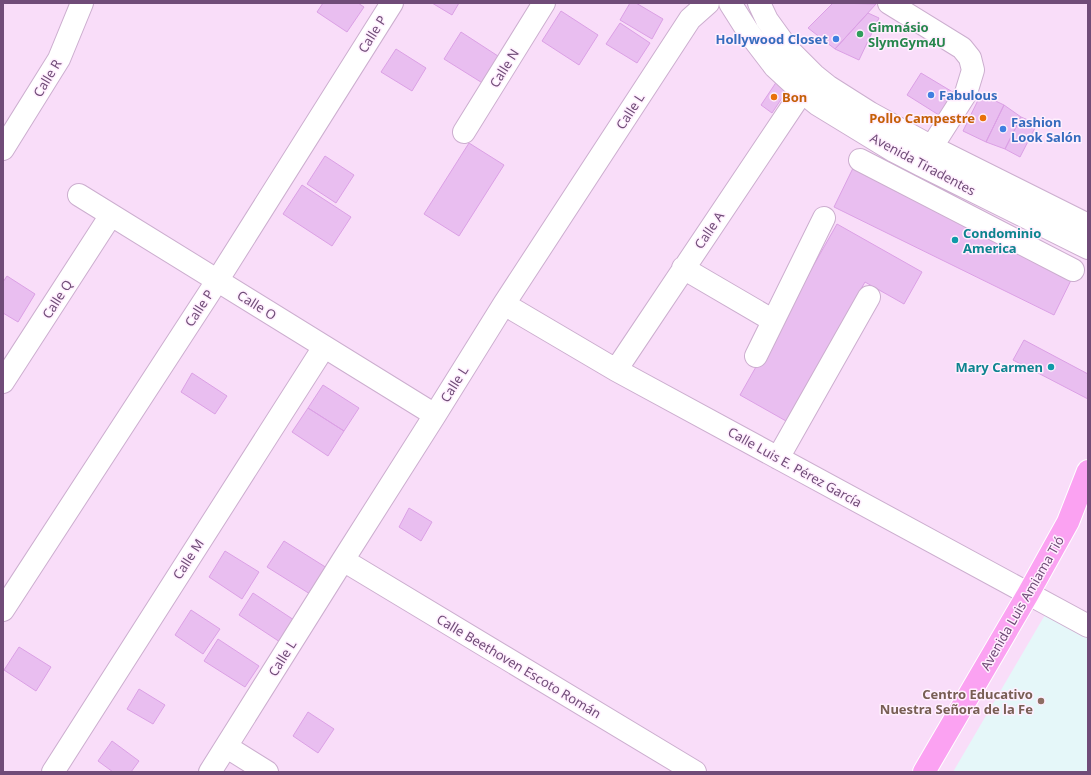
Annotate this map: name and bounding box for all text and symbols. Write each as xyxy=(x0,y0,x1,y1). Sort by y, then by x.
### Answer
street label: Calle P xyxy=(354,12,391,56)
place label: Gimnásio SlymGym4U xyxy=(868,18,946,51)
marker: Gimnásio SlymGym4U xyxy=(855,29,865,39)
place label: Hollywood Closet xyxy=(716,30,828,48)
marker: Hollywood Closet xyxy=(831,34,841,44)
street label: Calle N xyxy=(485,45,523,91)
street label: Calle R xyxy=(29,56,65,100)
place label: Fabulous xyxy=(939,86,998,104)
place label: Bon xyxy=(782,88,807,106)
street label: Calle L xyxy=(612,89,648,133)
marker: Fabulous xyxy=(926,90,936,100)
marker: Bon xyxy=(769,92,779,102)
place label: Pollo Campestre xyxy=(869,109,975,127)
marker: Pollo Campestre xyxy=(978,113,988,123)
place label: Fashion Look Salón xyxy=(1011,113,1081,146)
marker: Fashion Look Salón xyxy=(998,124,1008,134)
street label: Avenida Tiradentes xyxy=(867,129,979,199)
street label: Calle A xyxy=(690,207,728,252)
place label: Condominio America xyxy=(963,224,1041,257)
marker: Condominio America xyxy=(950,235,960,245)
street label: Calle Q xyxy=(38,276,76,322)
street label: Calle P xyxy=(180,286,218,330)
street label: Calle O xyxy=(234,286,280,324)
place label: Mary Carmen xyxy=(956,358,1043,376)
street label: Calle L xyxy=(436,362,472,406)
marker: Mary Carmen xyxy=(1046,362,1056,372)
street label: Calle Luis E. Pérez García xyxy=(725,423,865,511)
street label: Avenida Luis Amiama Tió xyxy=(976,532,1068,674)
street label: Calle M xyxy=(168,535,208,583)
street label: Calle Beethoven Escoto Román xyxy=(434,610,604,722)
street label: Calle L xyxy=(264,636,300,680)
place label: Centro Educativo Nuestra Señora de la Fe xyxy=(880,685,1033,718)
marker: Centro Educativo Nuestra Señora de la Fe xyxy=(1036,696,1046,706)

